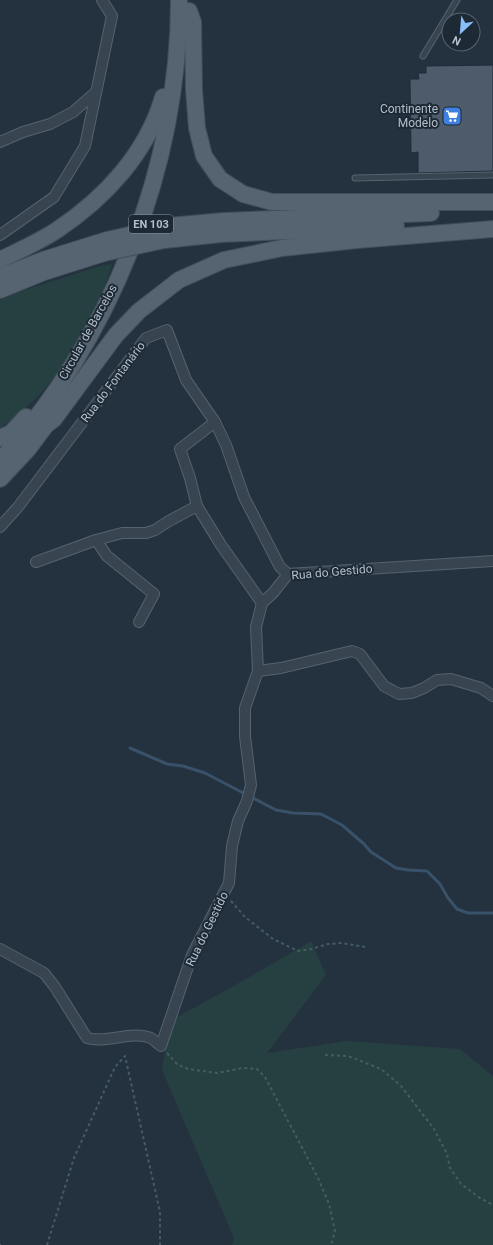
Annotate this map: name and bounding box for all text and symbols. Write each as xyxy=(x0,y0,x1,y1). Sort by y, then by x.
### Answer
north arrow xyxy=(441,12,481,52)
text: N xyxy=(450,33,463,48)
place label: Continente Modelo xyxy=(380,102,438,130)
supermarket icon: Continente Modelo xyxy=(441,105,463,127)
road number: EN 103 xyxy=(129,215,173,233)
street label: Circular de Barcelos xyxy=(56,282,120,382)
street label: Rua do Fontanário xyxy=(78,339,148,425)
street label: Rua do Gestido xyxy=(291,561,373,583)
street label: Rua do Gestido xyxy=(183,889,231,969)

